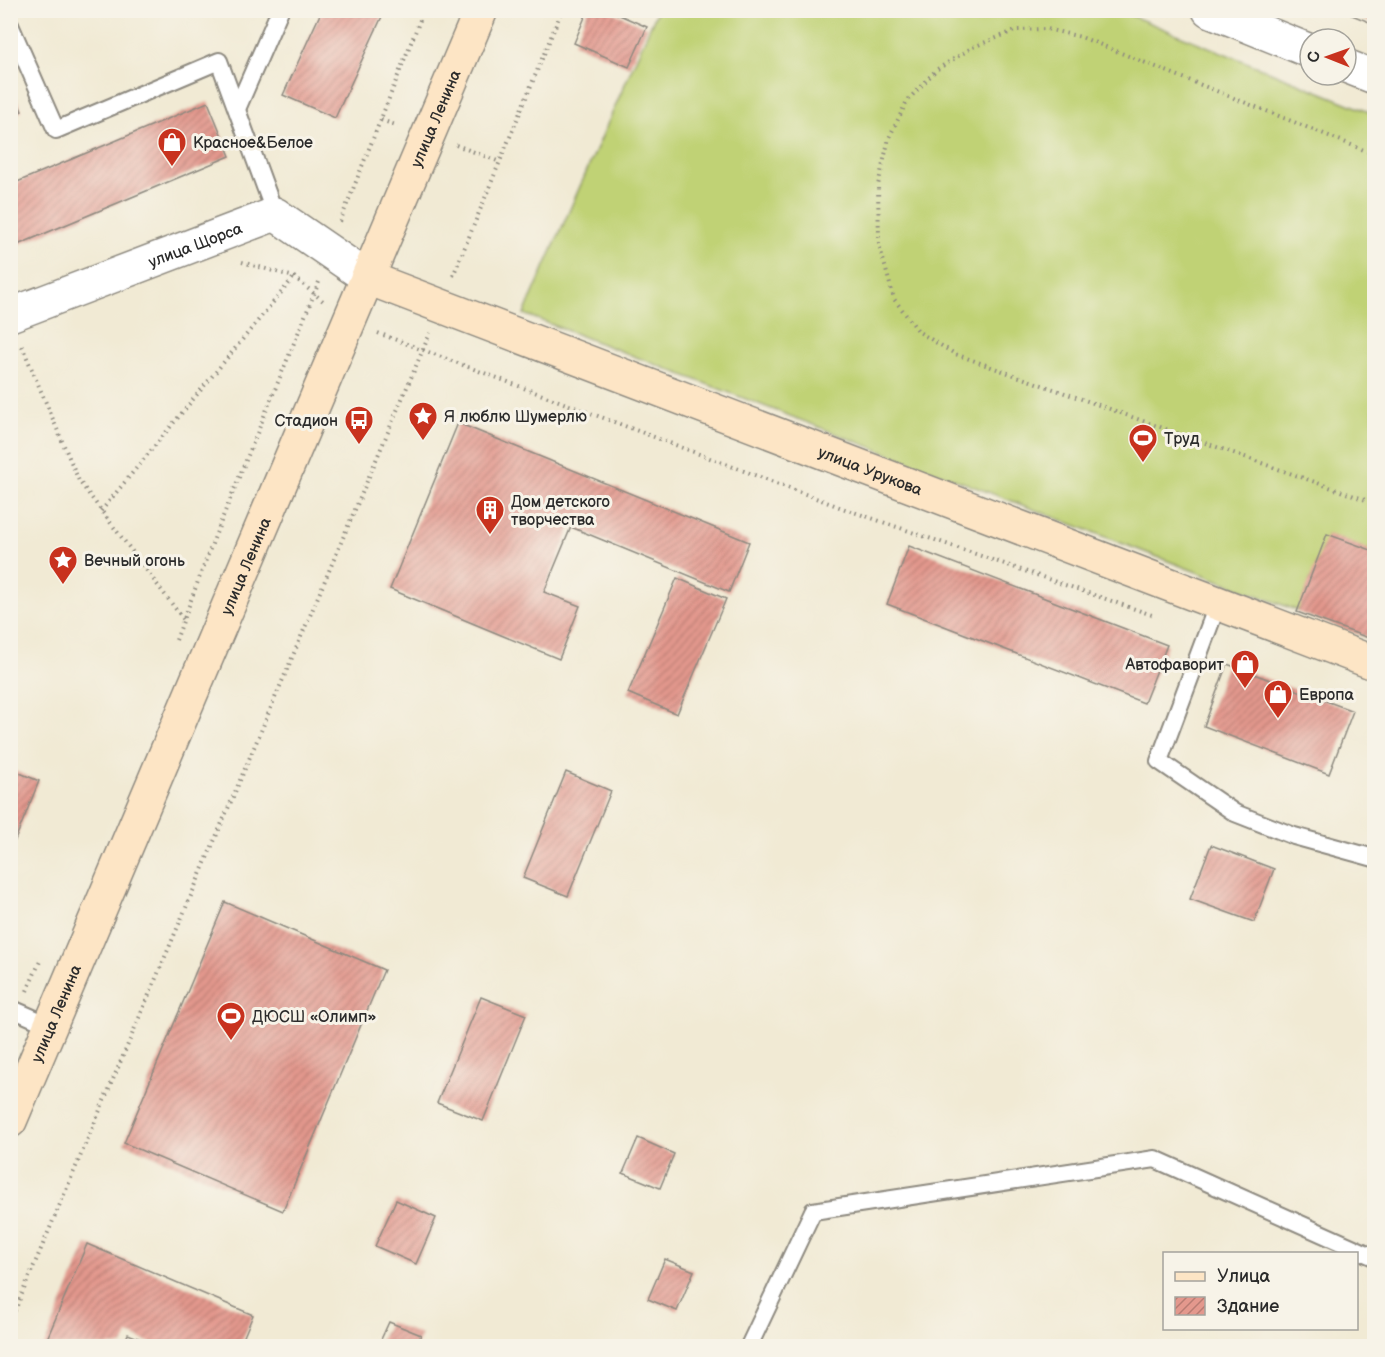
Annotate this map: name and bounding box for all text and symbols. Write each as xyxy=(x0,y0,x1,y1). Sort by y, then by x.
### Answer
north arrow xyxy=(1298,27,1358,87)
text: С xyxy=(1305,51,1324,62)
street label: улица Ленина xyxy=(407,67,466,171)
shop icon: Красное&Белое xyxy=(156,126,188,168)
place label: Красное&Белое xyxy=(193,134,313,153)
street label: улица Щорса xyxy=(146,219,246,272)
place icon: Я люблю Шумерлю xyxy=(407,400,439,442)
bus stop icon: Стадион xyxy=(343,404,375,446)
place label: Я люблю Шумерлю xyxy=(444,408,587,427)
place label: Стадион xyxy=(275,412,338,431)
sports icon: Труд xyxy=(1127,422,1159,464)
place label: Труд xyxy=(1164,430,1200,449)
street label: улица Урукова xyxy=(815,443,925,500)
place label: Дом детского творчества xyxy=(511,493,610,530)
building icon: Дом детского творчества xyxy=(474,494,506,536)
street label: улица Ленина xyxy=(218,514,276,618)
place icon: Вечный огонь xyxy=(47,544,79,586)
place label: Вечный огонь xyxy=(84,552,185,571)
shop icon: Автофаворит xyxy=(1229,648,1261,690)
place label: Автофаворит xyxy=(1125,656,1225,675)
shop icon: Европа xyxy=(1262,678,1294,720)
place label: Европа xyxy=(1299,686,1354,705)
street label: улица Ленина xyxy=(28,962,86,1066)
sports icon: ДЮСШ «Олимп» xyxy=(215,1000,247,1042)
place label: ДЮСШ «Олимп» xyxy=(252,1008,376,1027)
legend xyxy=(1163,1252,1358,1330)
text: Улица xyxy=(1217,1266,1271,1287)
text: Здание xyxy=(1217,1296,1279,1317)

